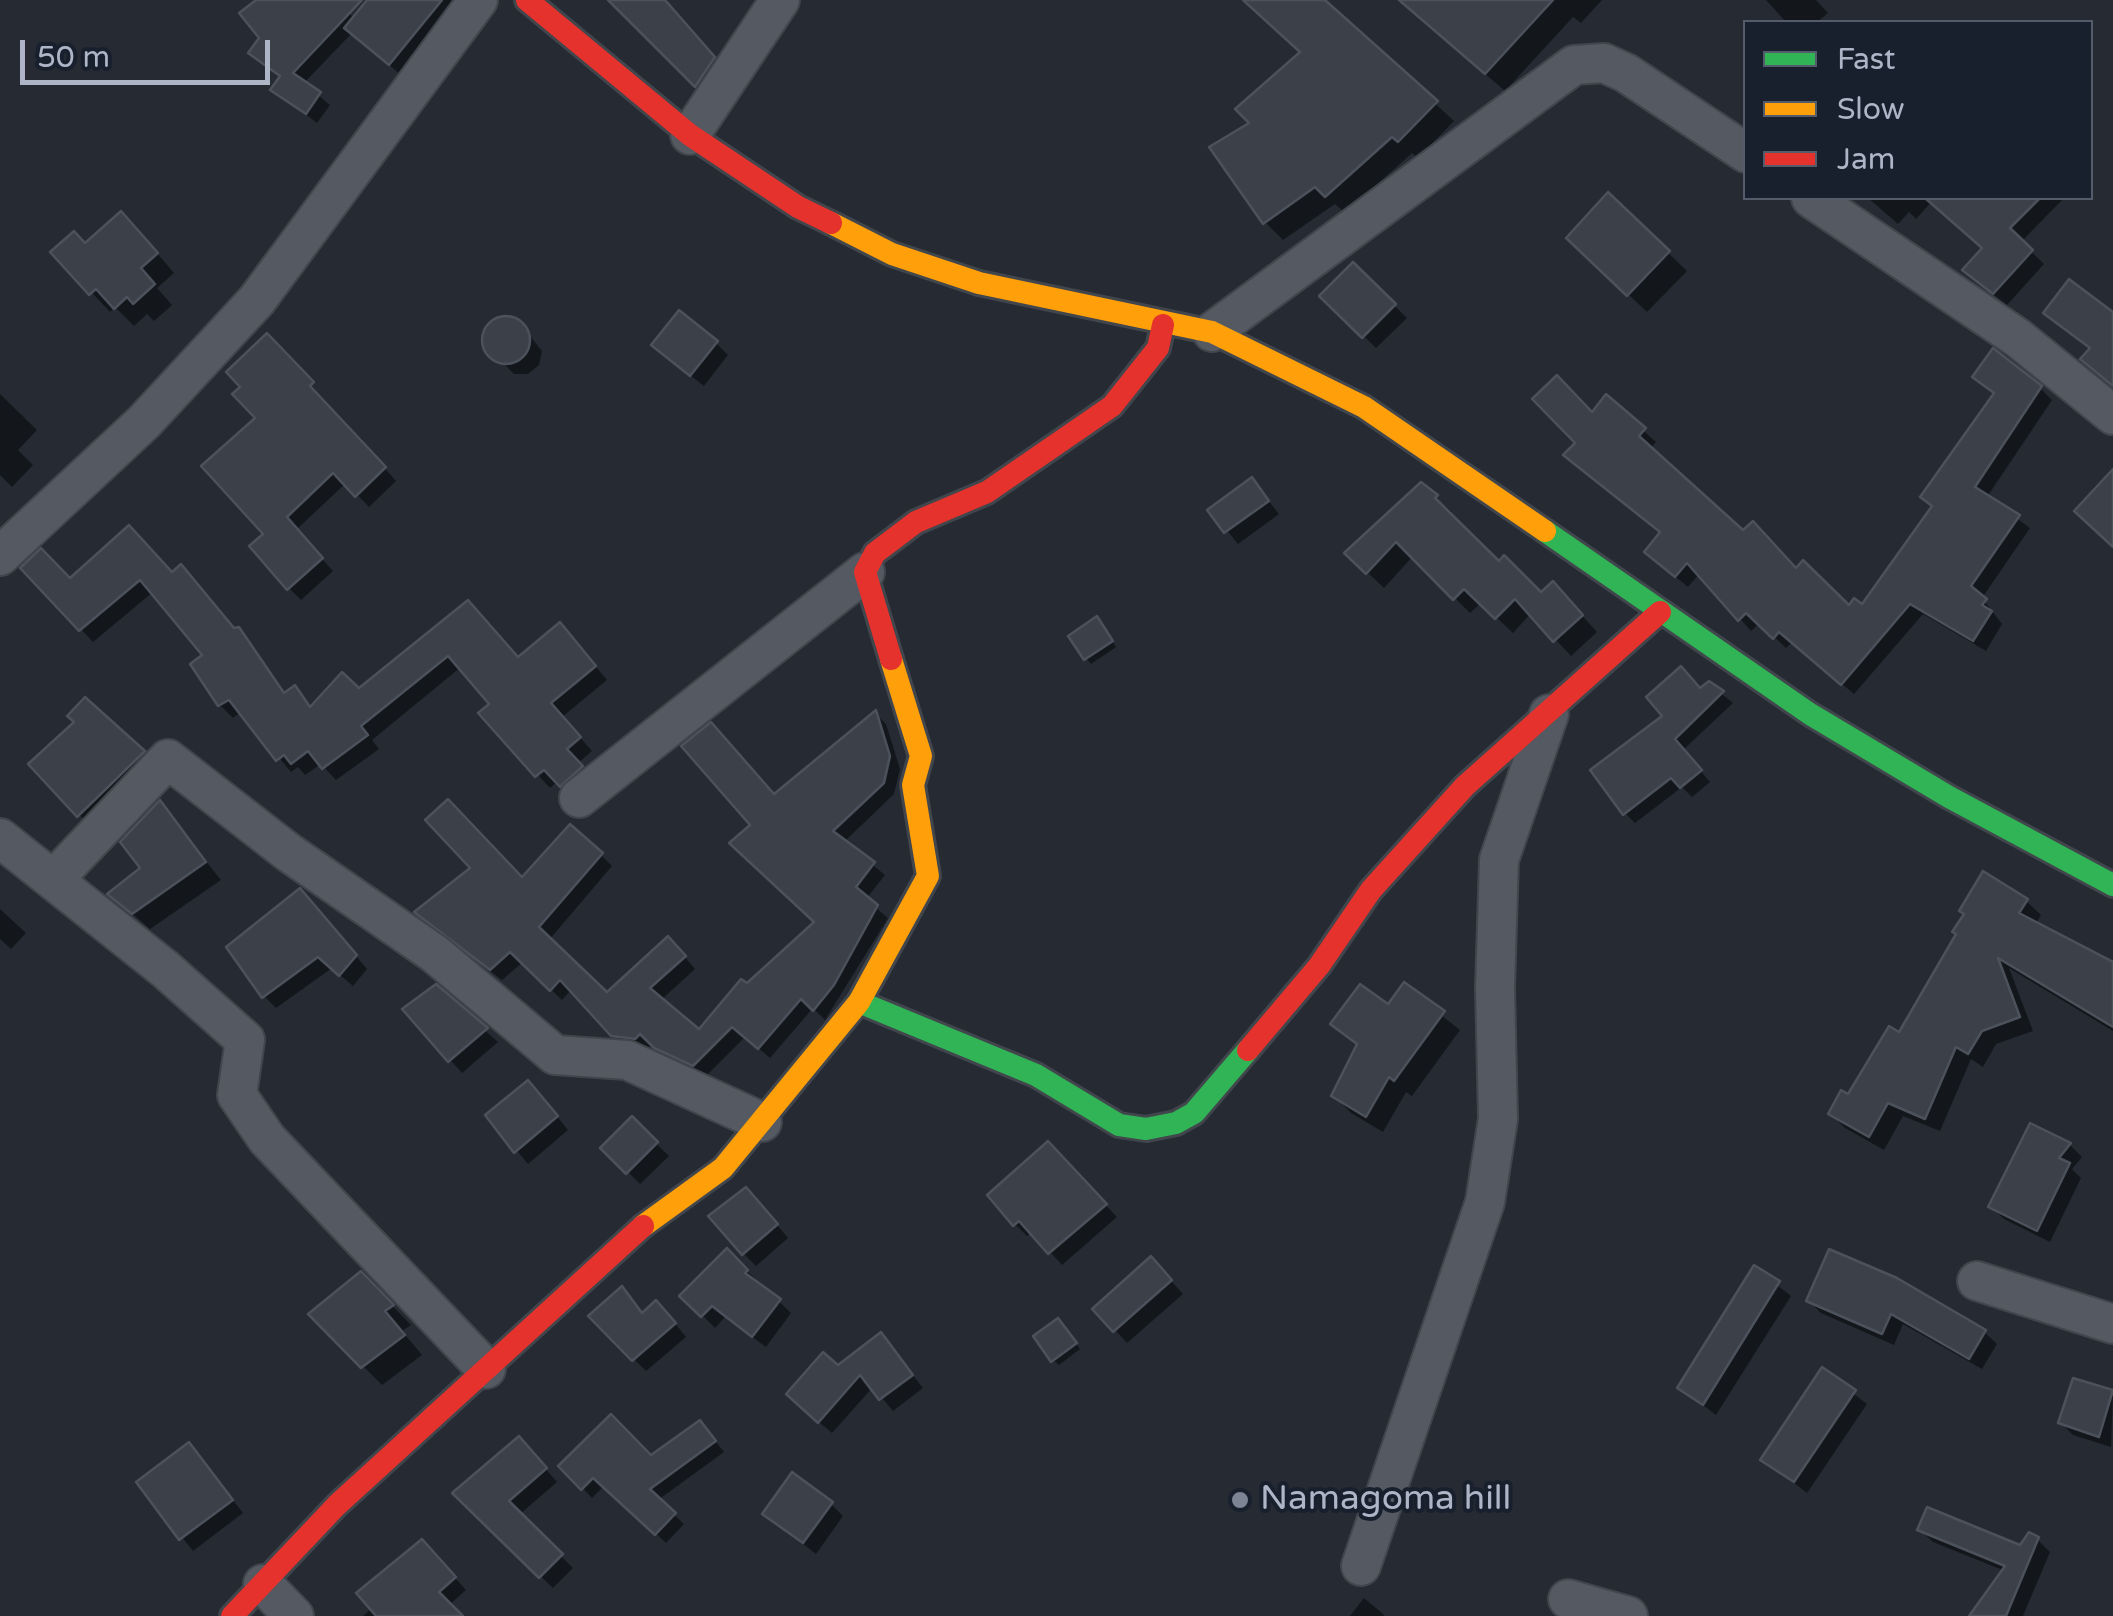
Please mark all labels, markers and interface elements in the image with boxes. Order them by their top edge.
scale bar [25,20,275,82]
legend [1743,20,2093,200]
text: 50 m [37,39,110,76]
text: Fast [1837,41,1896,78]
text: Slow [1837,91,1905,128]
text: Jam [1837,141,1895,178]
place label: Namagoma hill [1260,1479,1511,1521]
marker: Namagoma hill [1229,1489,1251,1511]

